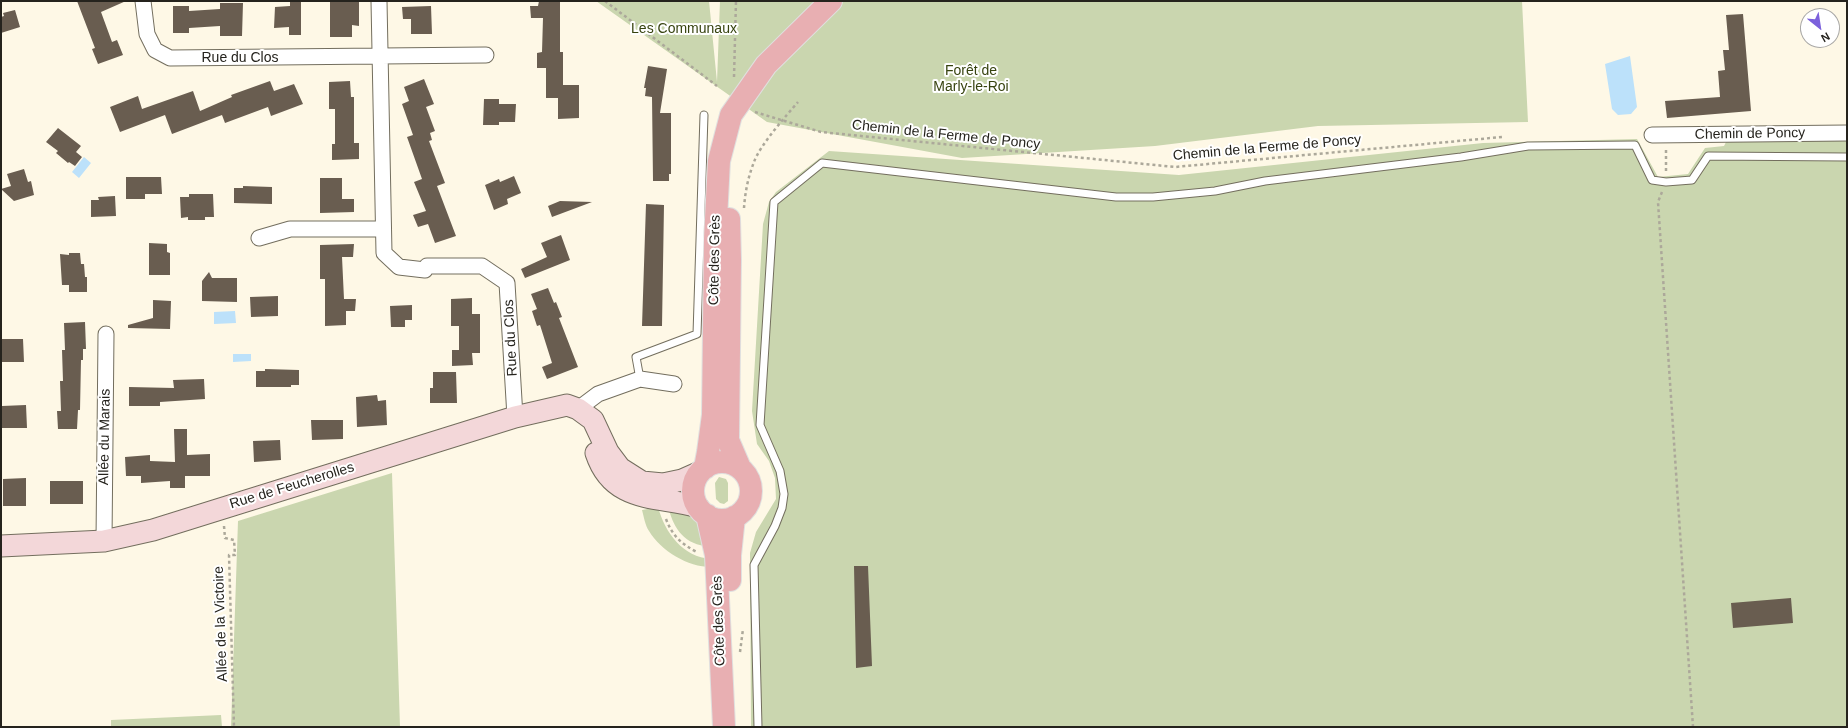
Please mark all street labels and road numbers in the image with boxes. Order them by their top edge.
street label: Rue du Clos [201,50,279,66]
street label: Chemin de la Ferme de Poncy [851,117,1041,153]
street label: Chemin de Poncy [1695,125,1805,143]
street label: Chemin de la Ferme de Poncy [1172,131,1362,165]
street label: Côte des Grès [706,215,724,305]
street label: Rue du Clos [501,299,521,377]
street label: Allée du Marais [96,389,114,485]
street label: Rue de Feucherolles [228,459,356,513]
street label: Allée de la Victoire [211,566,231,682]
street label: Côte des Grès [709,576,729,666]

